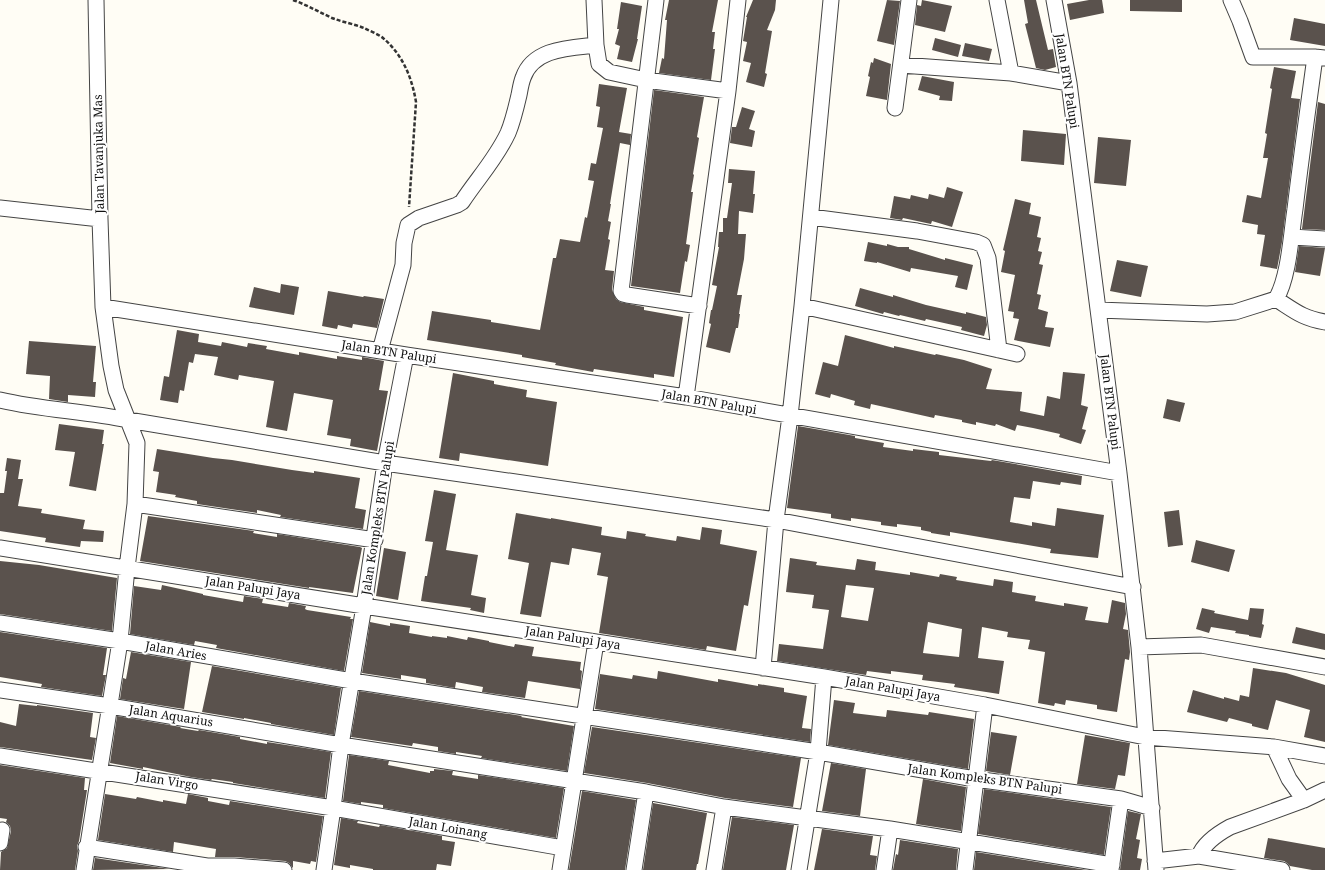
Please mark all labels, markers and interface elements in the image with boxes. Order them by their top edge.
street label: Jalan BTN Palupi [1051,31,1083,130]
street label: Jalan Tavanjuka Mas [89,94,108,215]
street label: Jalan BTN Palupi [339,335,438,367]
street label: Jalan BTN Palupi [1096,352,1125,451]
street label: Jalan BTN Palupi [659,385,758,418]
street label: Jalan Kompleks BTN Palupi [357,440,398,597]
street label: Jalan Palupi Jaya [203,571,302,603]
street label: Jalan Palupi Jaya [523,621,622,653]
street label: Jalan Aries [143,637,208,664]
street label: Jalan Palupi Jaya [843,672,942,705]
street label: Jalan Aquarius [127,700,214,731]
street label: Jalan Kompleks BTN Palupi [906,759,1063,798]
street label: Jalan Virgo [133,767,200,794]
street label: Jalan Loinang [407,812,489,843]

